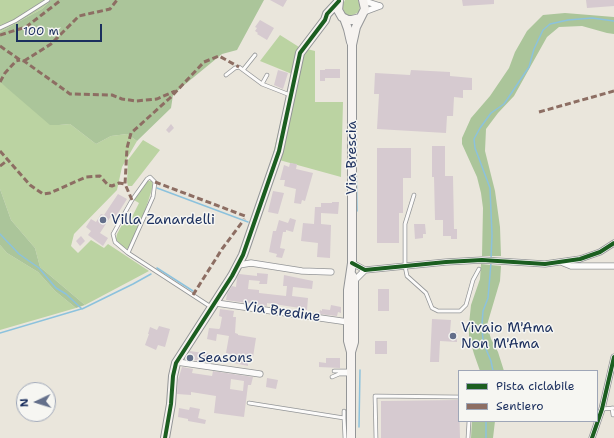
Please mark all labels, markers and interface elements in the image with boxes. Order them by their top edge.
scale bar [18,16,104,42]
text: 100 m [23,23,59,39]
street label: Via Brescia [344,121,360,195]
place label: Villa Zanardelli [111,212,215,228]
marker: Villa Zanardelli [98,215,108,225]
street label: Via Bredine [242,298,322,326]
place label: Vivaio M'Ama Non M'Ama [461,320,553,352]
marker: Vivaio M'Ama Non M'Ama [448,331,458,341]
place label: Seasons [198,350,253,366]
marker: Seasons [185,353,195,363]
legend [458,370,598,422]
text: Pista ciclabile [496,378,575,394]
north arrow [16,382,56,422]
text: N [17,398,32,408]
text: Sentiero [496,398,543,414]

